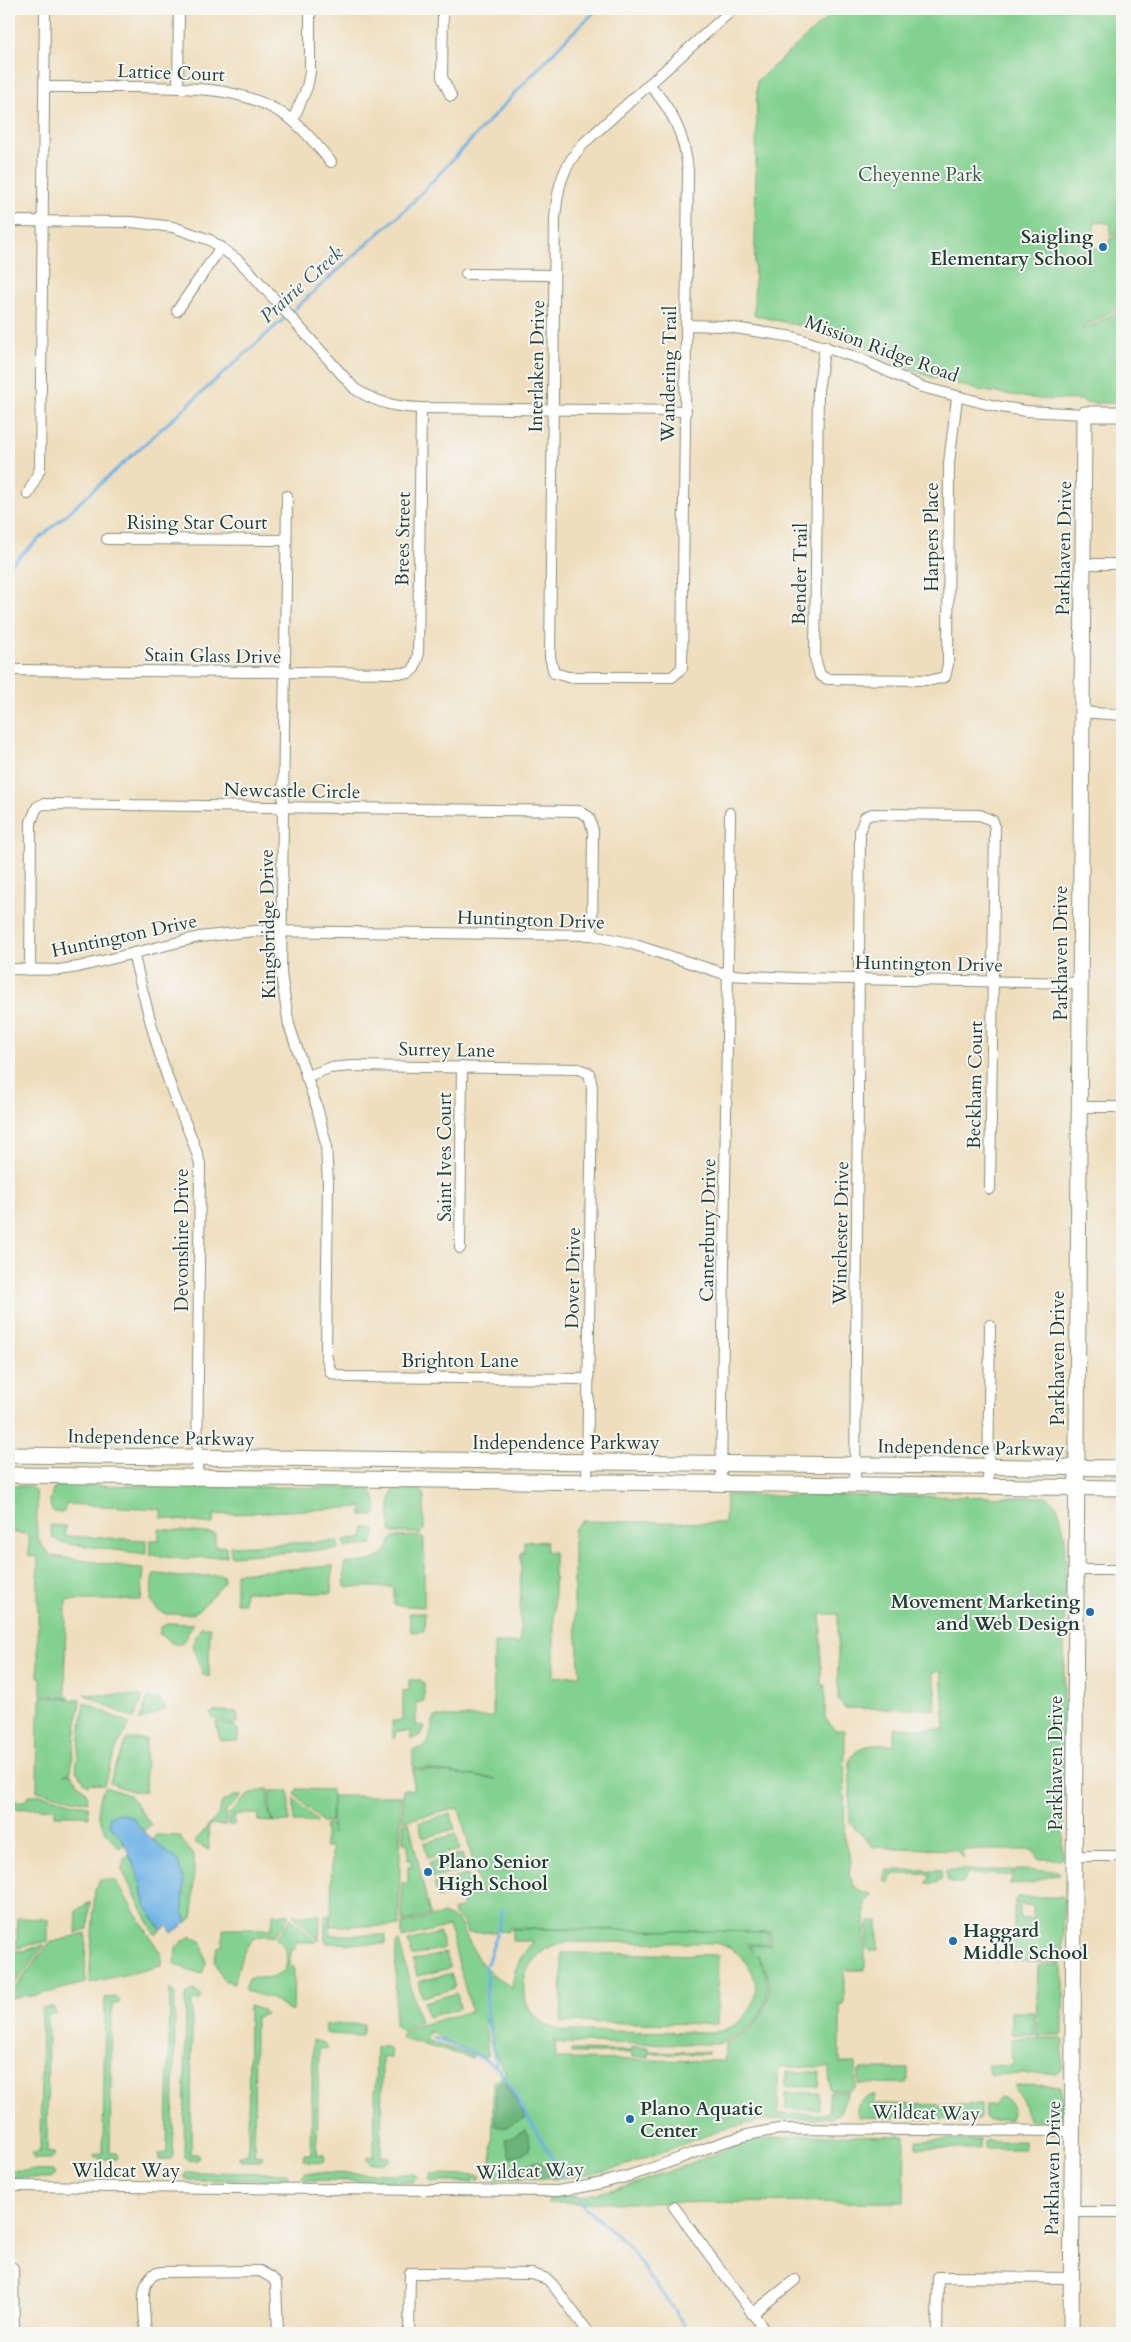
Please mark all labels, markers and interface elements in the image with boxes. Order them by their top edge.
street label: Lattice Court [117,58,225,88]
park label: Cheyenne Park [858,162,983,188]
place label: Saigling Elementary School [930,224,1094,272]
water label: Prairie Creek [254,240,349,329]
marker: Saigling Elementary School [1097,241,1109,253]
street label: Interlaken Drive [523,300,551,433]
street label: Wandering Trail [655,305,683,444]
street label: Mission Ridge Road [801,309,962,389]
street label: Parkhaven Drive [1050,480,1078,616]
street label: Harpers Place [919,482,945,592]
street label: Brees Street [389,492,417,586]
street label: Rising Star Court [127,510,267,536]
street label: Bender Trail [786,522,814,625]
street label: Stain Glass Drive [144,642,282,670]
street label: Newcastle Circle [223,777,361,805]
street label: Kingsbridge Drive [254,849,282,999]
street label: Parkhaven Drive [1048,885,1074,1021]
street label: Huntington Drive [457,904,605,936]
street label: Huntington Drive [49,908,199,964]
street label: Huntington Drive [855,950,1003,978]
street label: Beckham Court [961,1021,989,1149]
street label: Surrey Lane [398,1036,496,1064]
street label: Saint Ives Court [432,1092,458,1222]
street label: Canterbury Drive [694,1158,722,1302]
street label: Winchester Drive [827,1161,855,1306]
street label: Devonshire Drive [169,1168,195,1312]
street label: Dover Drive [559,1227,587,1329]
street label: Parkhaven Drive [1045,1290,1071,1426]
street label: Brighton Lane [401,1348,519,1374]
street label: Independence Parkway [67,1423,255,1453]
street label: Independence Parkway [472,1430,660,1456]
street label: Independence Parkway [877,1433,1065,1463]
place label: Movement Marketing and Web Design [891,1589,1081,1637]
marker: Movement Marketing and Web Design [1084,1606,1096,1618]
street label: Parkhaven Drive [1043,1695,1069,1831]
place label: Plano Senior High School [438,1849,549,1897]
marker: Plano Senior High School [422,1866,434,1878]
place label: Haggard Middle School [963,1918,1088,1966]
marker: Haggard Middle School [947,1935,959,1947]
place label: Plano Aquatic Center [640,2096,763,2144]
street label: Wildcat Way [871,2099,980,2127]
street label: Parkhaven Drive [1039,2100,1067,2236]
marker: Plano Aquatic Center [624,2113,636,2125]
street label: Wildcat Way [474,2156,585,2186]
street label: Wildcat Way [71,2158,180,2184]

